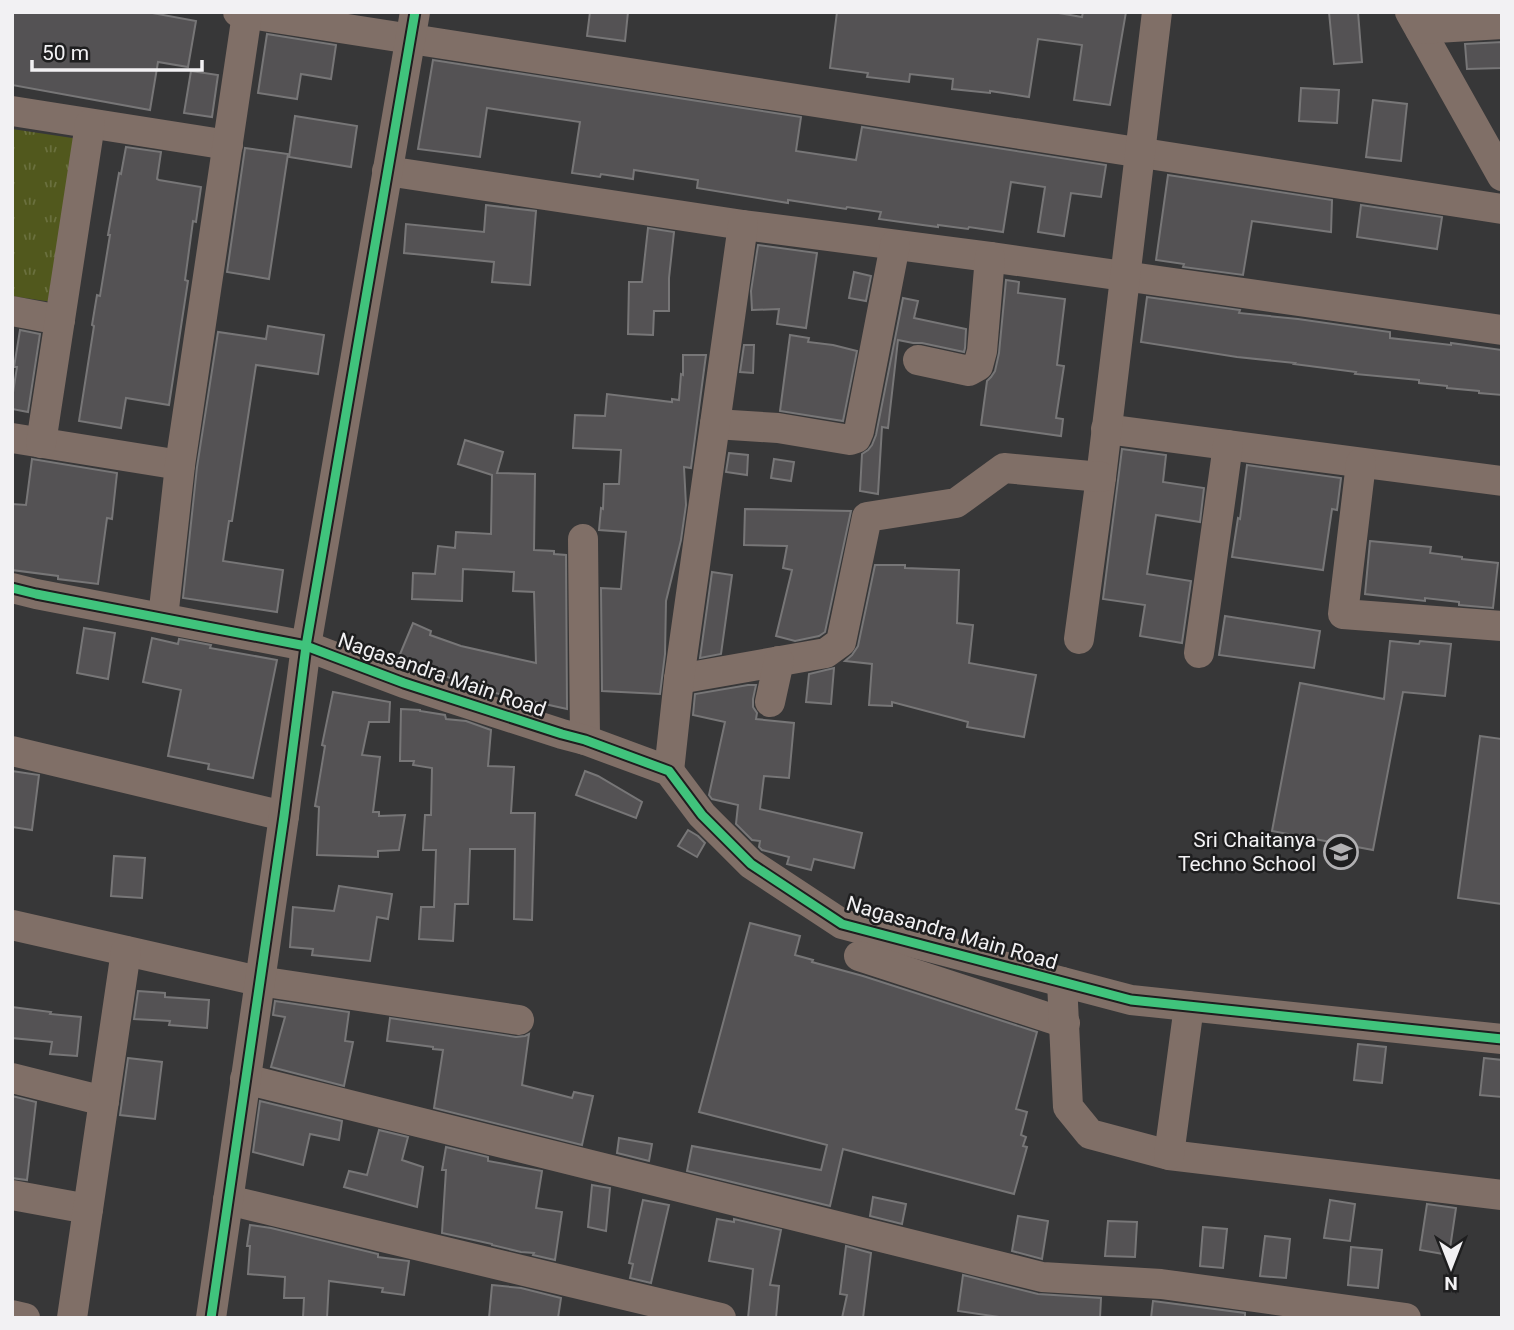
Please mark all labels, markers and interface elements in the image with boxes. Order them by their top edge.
scale bar [32,28,201,72]
text: 50 m [42,41,89,65]
street label: Nagasandra Main Road [335,628,549,722]
place label: Sri Chaitanya Techno School [1178,828,1316,876]
school or university icon: Sri Chaitanya Techno School [1322,833,1360,871]
street label: Nagasandra Main Road [844,891,1060,975]
north arrow [1416,1232,1486,1302]
text: N [1444,1272,1458,1295]

